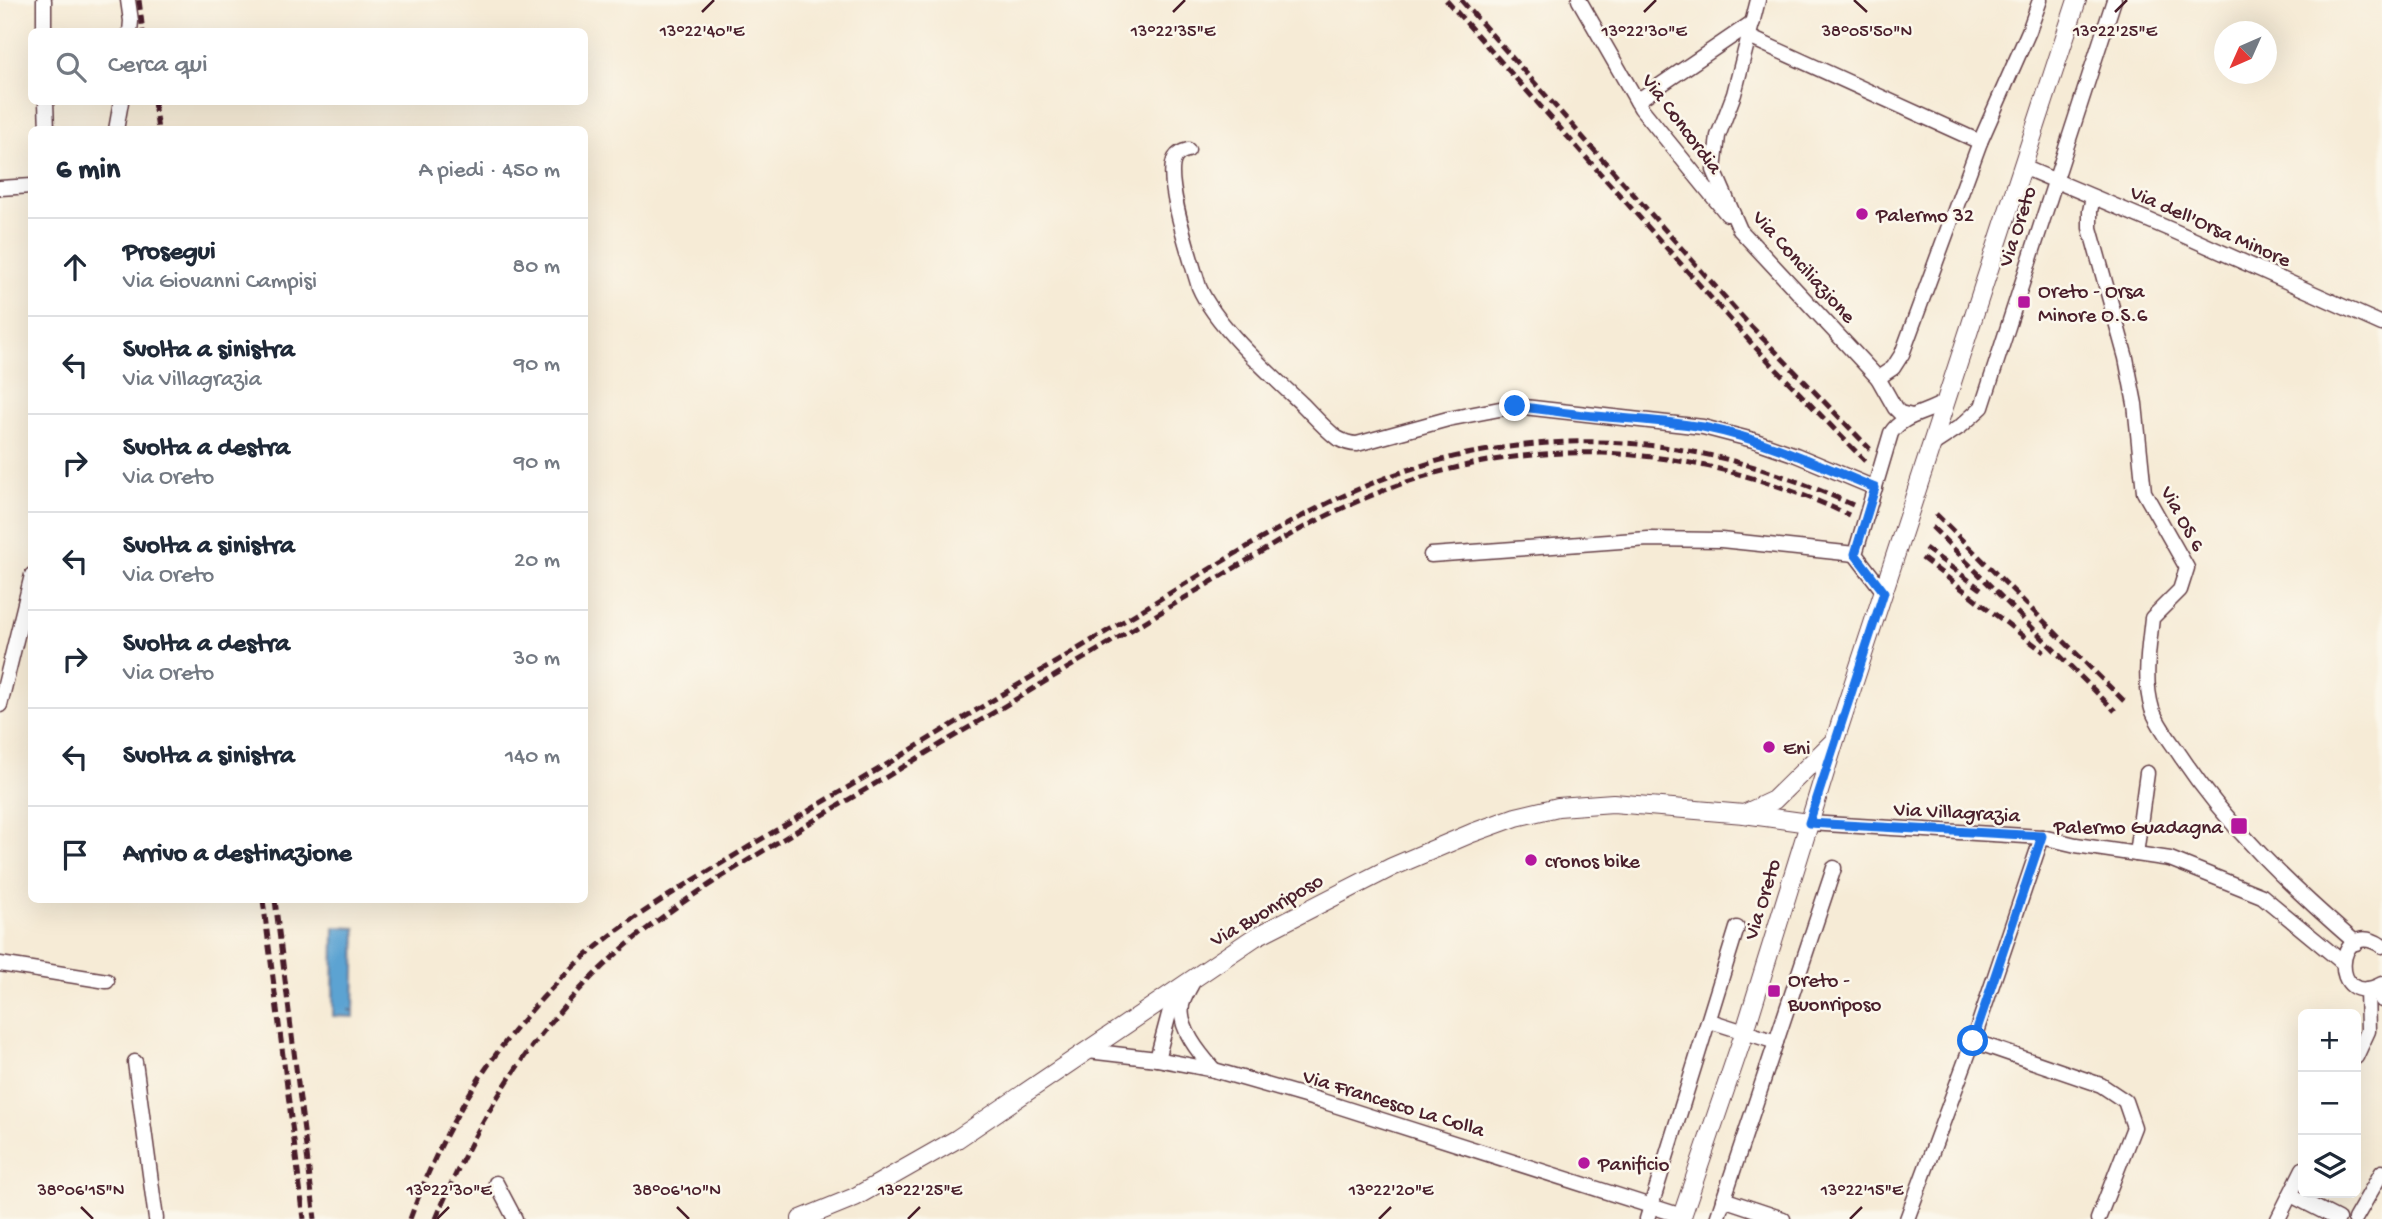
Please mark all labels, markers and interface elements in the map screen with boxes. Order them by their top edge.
north arrow [2214,21,2277,84]
text: 13°22'40"E [659,22,745,43]
text: 13°22'35"E [1130,22,1216,43]
text: 13°22'30"E [1600,22,1687,43]
text: 38°05'50"N [1821,22,1912,43]
text: 13°22'25"E [2072,22,2158,43]
search box [28,28,588,105]
icon: search [52,48,90,86]
text: Cerca qui [108,51,208,82]
street label: Via Concordia [1634,69,1727,181]
text: 6 min [56,154,120,189]
text: A piedi · 450 m [418,158,560,185]
street label: Via dell'Orsa Minore [2124,181,2295,275]
street label: Via Oreto [1994,184,2044,271]
place label: Palermo 32 [1875,205,1974,230]
street label: Via Conciliazione [1745,206,1860,331]
marker: Palermo 32 [1854,206,1870,222]
text: Prosegui [123,238,216,269]
icon: ahead [56,248,94,286]
text: 80 m [513,254,560,281]
text: Via Giovanni Campisi [123,269,317,296]
place label: Oreto - Orsa Minore O.S.6 [2038,281,2148,330]
marker: Oreto - Orsa Minore O.S.6 [2016,294,2032,310]
text: Svolta a sinistra [123,336,295,367]
icon: left [56,346,94,384]
text: 90 m [514,352,560,379]
text: Via Villagrazia [123,367,262,394]
route end [1499,390,1530,421]
text: Svolta a destra [123,434,290,465]
icon: right [56,444,94,482]
text: 90 m [514,450,560,477]
text: Via Oreto [123,465,214,492]
street label: Via OS 6 [2152,482,2209,557]
text: Svolta a sinistra [123,532,295,563]
icon: left [56,542,94,580]
text: 20 m [514,548,560,575]
text: Via Oreto [123,563,214,590]
text: Svolta a destra [123,630,290,661]
icon: right [56,640,94,678]
text: 30 m [513,646,560,673]
text: Via Oreto [123,661,214,688]
icon: left [56,738,94,776]
place label: Eni [1783,738,1811,763]
marker: Eni [1761,739,1777,755]
text: Svolta a sinistra [123,742,295,773]
text: 140 m [505,744,560,771]
street label: Via Villagrazia [1892,799,2022,830]
marker: Palermo Guadagna [2229,816,2249,836]
place label: Palermo Guadagna [2053,817,2224,842]
icon: arrive [56,836,94,874]
text: Arrivo a destinazione [123,840,352,871]
place label: cronos bike [1545,851,1641,876]
marker: cronos bike [1523,852,1539,868]
street label: Via Oreto [1740,856,1788,944]
street label: Via Buonriposo [1206,870,1329,955]
place label: Oreto - Buonriposo [1787,970,1881,1019]
marker: Oreto - Buonriposo [1766,983,1782,999]
map controls [2298,1009,2361,1198]
button: + [2298,1009,2361,1072]
route start [1957,1025,1988,1056]
street label: Via Francesco La Colla [1298,1065,1488,1145]
button: − [2298,1072,2361,1135]
button: layers [2298,1135,2361,1198]
place label: Panificio [1597,1154,1669,1179]
marker: Panificio [1576,1155,1592,1171]
text: 38°06'15"N [36,1181,125,1202]
text: 13°22'30"E [405,1181,492,1202]
text: 38°06'10"N [632,1181,721,1202]
text: 13°22'25"E [877,1181,963,1202]
text: 13°22'20"E [1348,1181,1434,1202]
text: 13°22'15"E [1820,1181,1904,1202]

